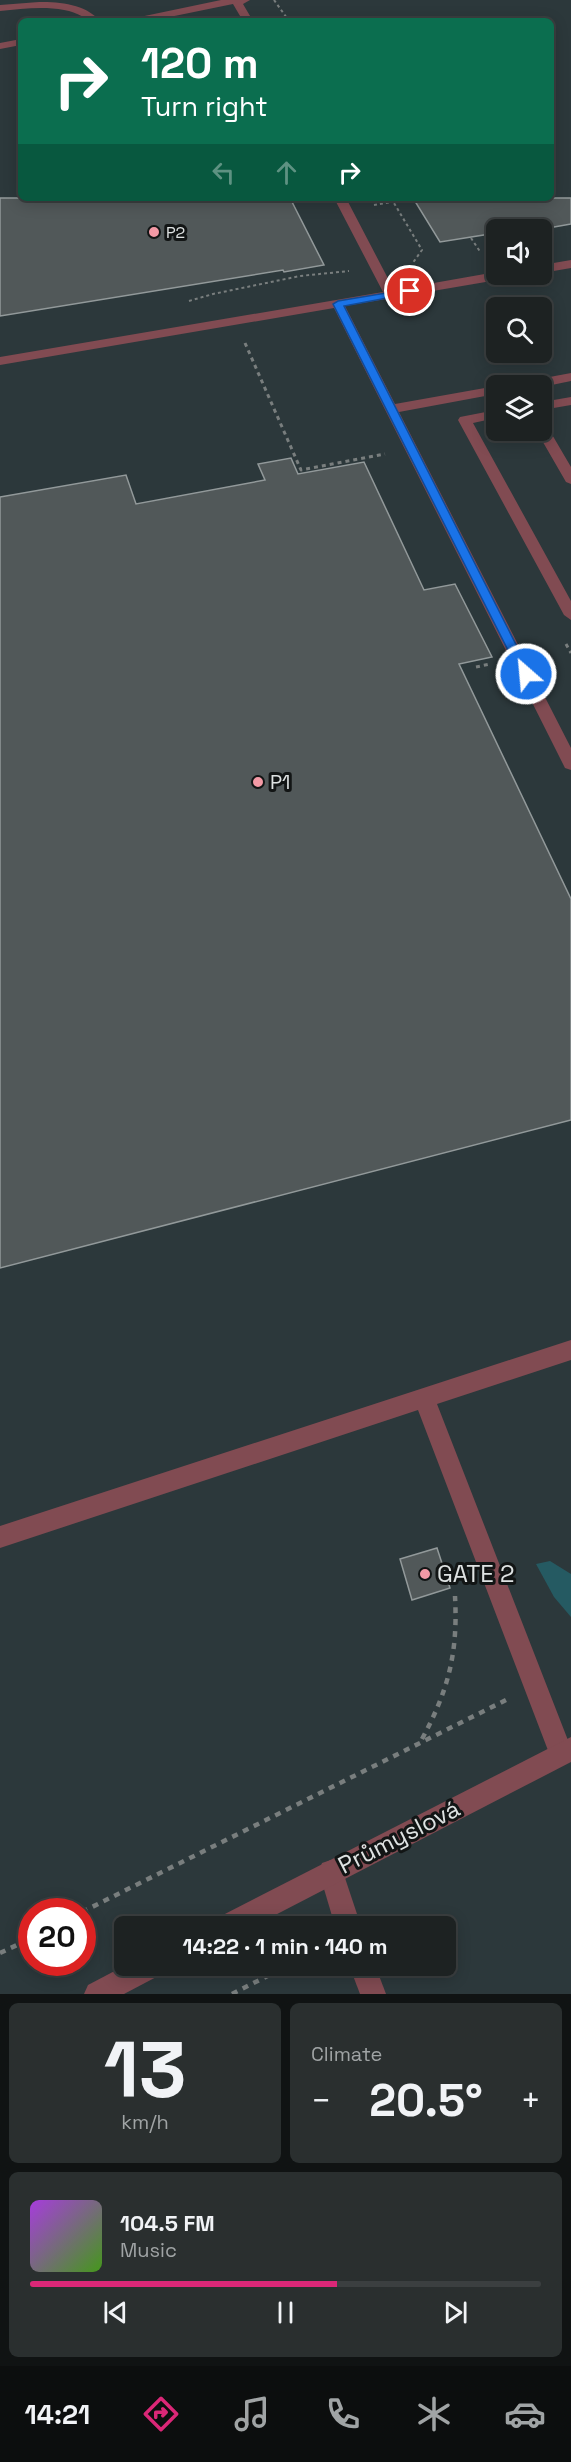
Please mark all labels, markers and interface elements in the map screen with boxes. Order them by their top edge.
text: 120 m [141,37,259,90]
icon: right [42,42,120,120]
text: Turn right [141,89,268,124]
icon: left [207,156,240,189]
icon: ahead [270,156,303,189]
icon: right [333,156,366,189]
map controls [486,219,552,441]
button: sound [486,219,552,285]
place label: P2 [166,222,185,243]
marker: P2 [147,225,161,239]
pin [384,265,435,316]
icon: arrive [393,274,426,307]
button: search [486,297,552,363]
button: layers [486,375,552,441]
position arrow [494,642,558,706]
place label: P1 [270,769,290,795]
marker: P1 [251,775,265,789]
place label: GATE 2 [437,1558,514,1589]
marker: GATE 2 [418,1567,432,1581]
street label: Průmyslová [333,1793,465,1880]
speed limit sign: 20 [18,1898,96,1976]
text: 14:22 · 1 min · 140 m [183,1932,387,1960]
text: 13 [104,2020,186,2120]
text: Climate [311,2041,382,2067]
text: 20.5° [369,2072,483,2129]
text: − [311,2080,331,2122]
text: + [521,2080,541,2122]
text: km/h [121,2109,169,2135]
text: 104.5 FM [120,2209,215,2237]
text: Music [120,2237,177,2263]
icon: previous [99,2296,132,2329]
icon: pause [269,2296,302,2329]
icon: next [439,2296,472,2329]
icon: directions [140,2393,182,2435]
icon: music [231,2393,273,2435]
icon: phone [322,2393,364,2435]
icon: climate [413,2393,455,2435]
icon: car [504,2393,546,2435]
text: 14:21 [25,2397,90,2432]

